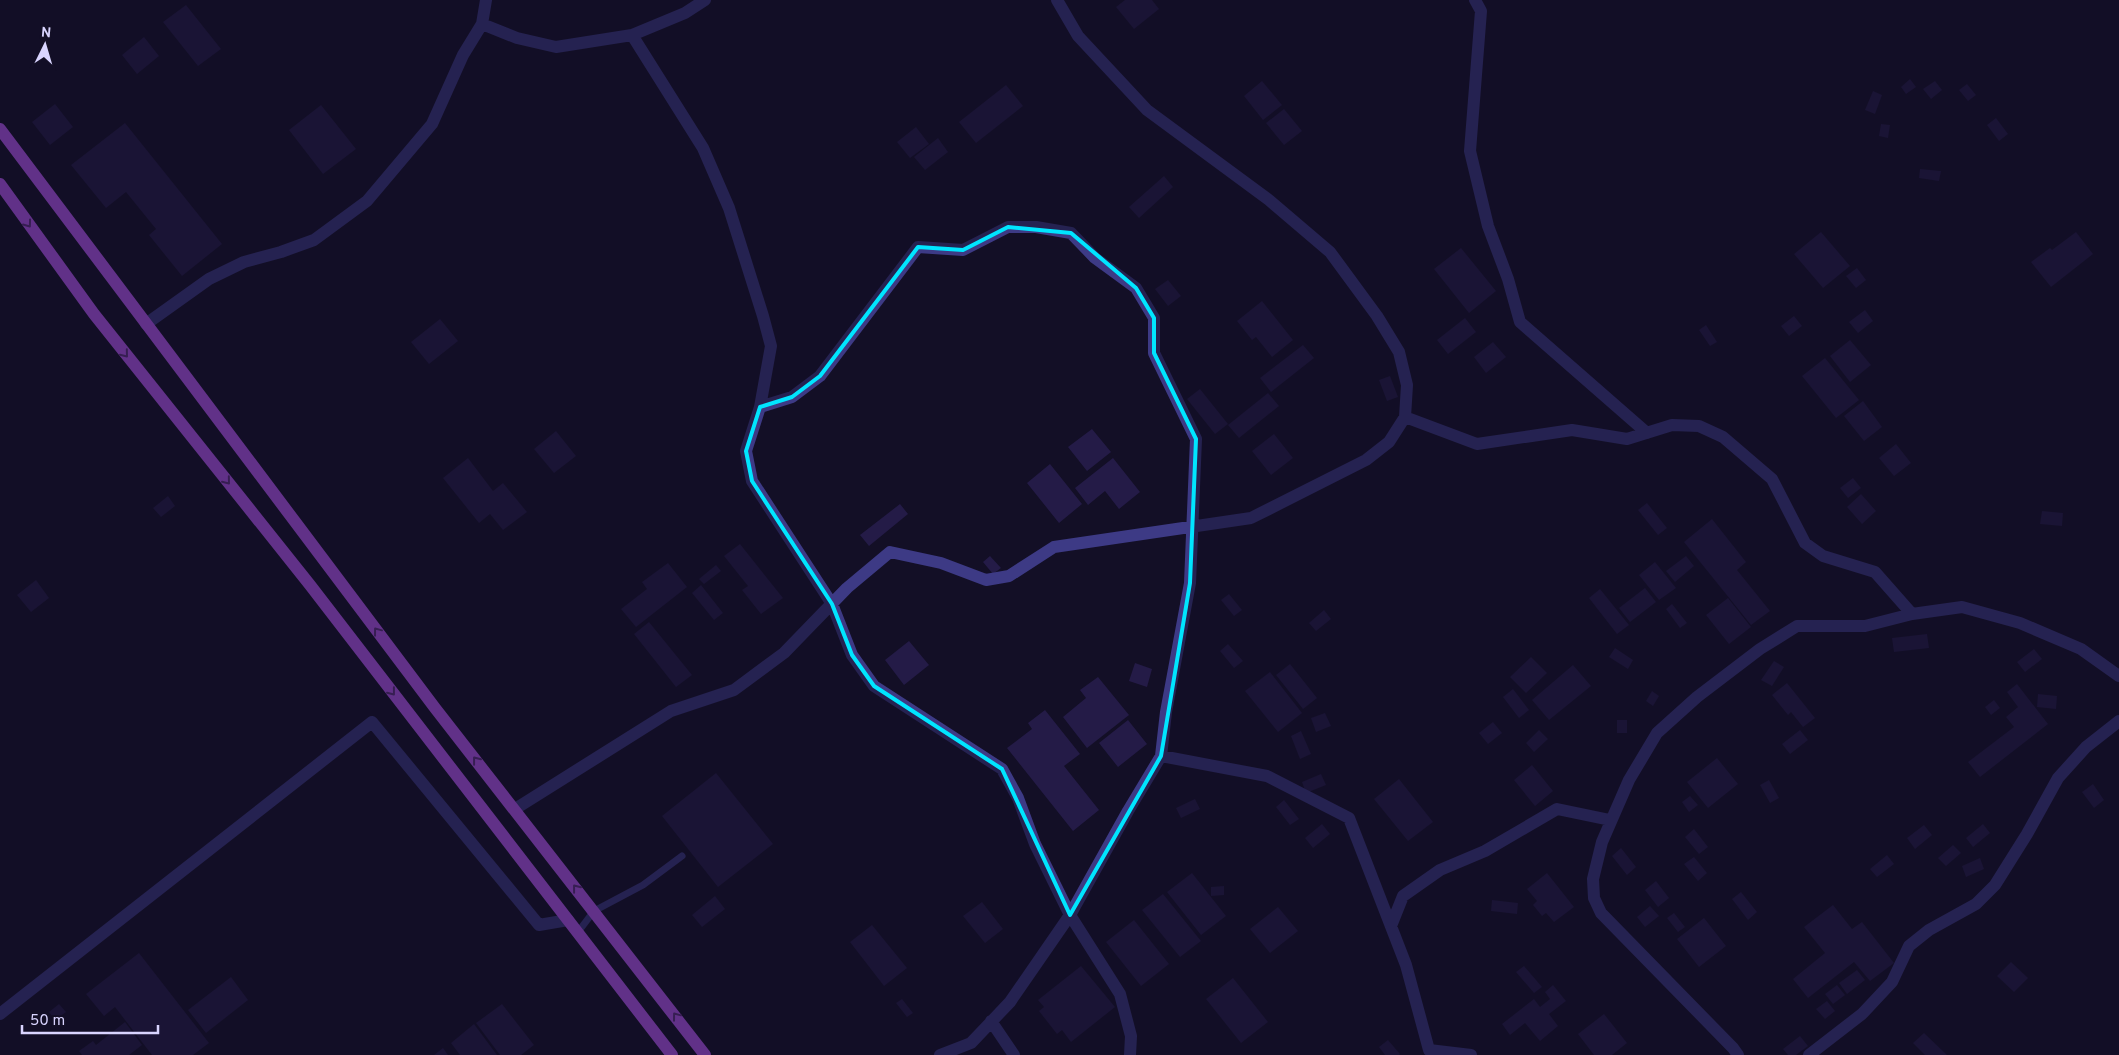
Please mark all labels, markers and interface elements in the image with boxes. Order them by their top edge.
north arrow [20,20,70,70]
text: N [40,25,52,42]
one-way arrow [23,218,31,227]
one-way arrow [120,348,128,357]
one-way arrow [222,475,230,484]
one-way arrow [374,627,383,637]
one-way arrow [386,686,394,695]
one-way arrow [473,757,481,766]
one-way arrow [573,884,582,894]
scale bar [22,1002,159,1034]
text: 50 m [30,1012,65,1031]
one-way arrow [673,1012,682,1022]

